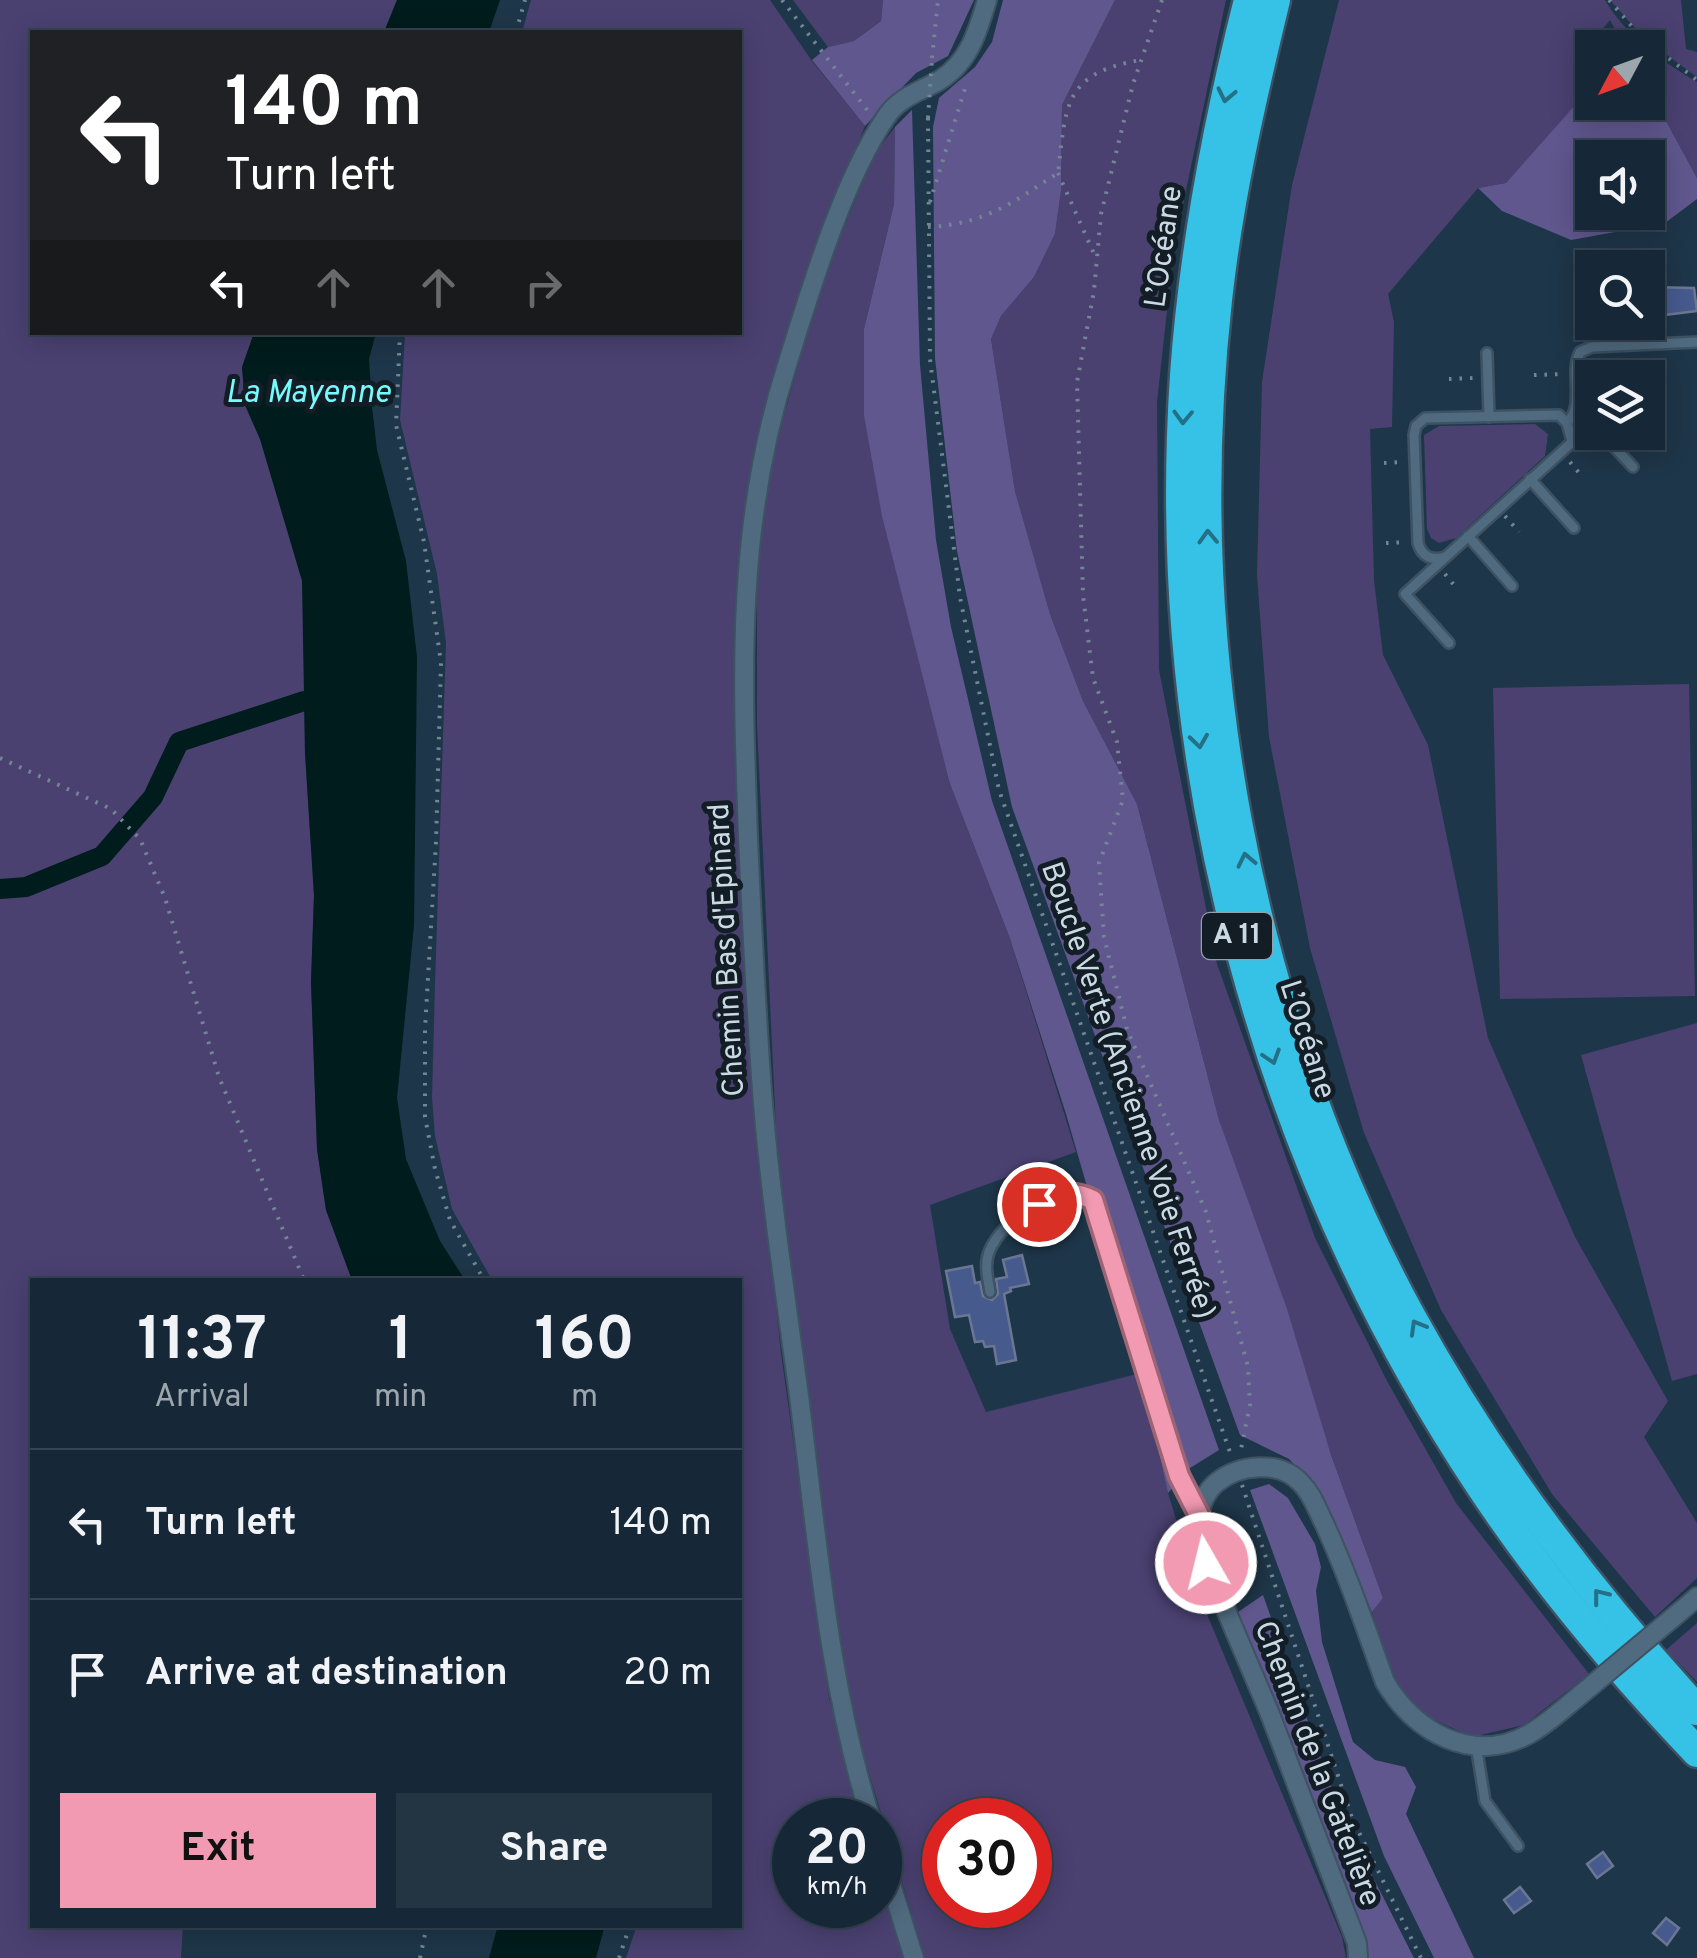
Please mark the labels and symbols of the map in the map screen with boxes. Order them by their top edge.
north arrow [1575,30,1665,120]
one-way arrow [1217,86,1238,103]
street label: L’Océane [1138,184,1192,310]
water label: La Mayenne [226,374,391,414]
one-way arrow [1173,409,1194,425]
one-way arrow [1198,529,1219,545]
one-way arrow [1187,732,1208,749]
street label: Chemin Bas d'Epinard [702,802,754,1098]
one-way arrow [1237,851,1258,868]
street label: Boucle Verte (Ancienne Voie Ferrée) [1031,858,1223,1324]
road number: A 11 [1202,913,1272,959]
street label: L’Océane [1269,976,1343,1104]
one-way arrow [1261,1047,1281,1064]
pin [997,1162,1082,1247]
one-way arrow [1410,1320,1429,1338]
position arrow [1154,1511,1258,1615]
one-way arrow [1594,1589,1611,1607]
street label: Chemin de la Gatelière [1244,1616,1388,1912]
speed limit sign: 30 [922,1798,1052,1928]

